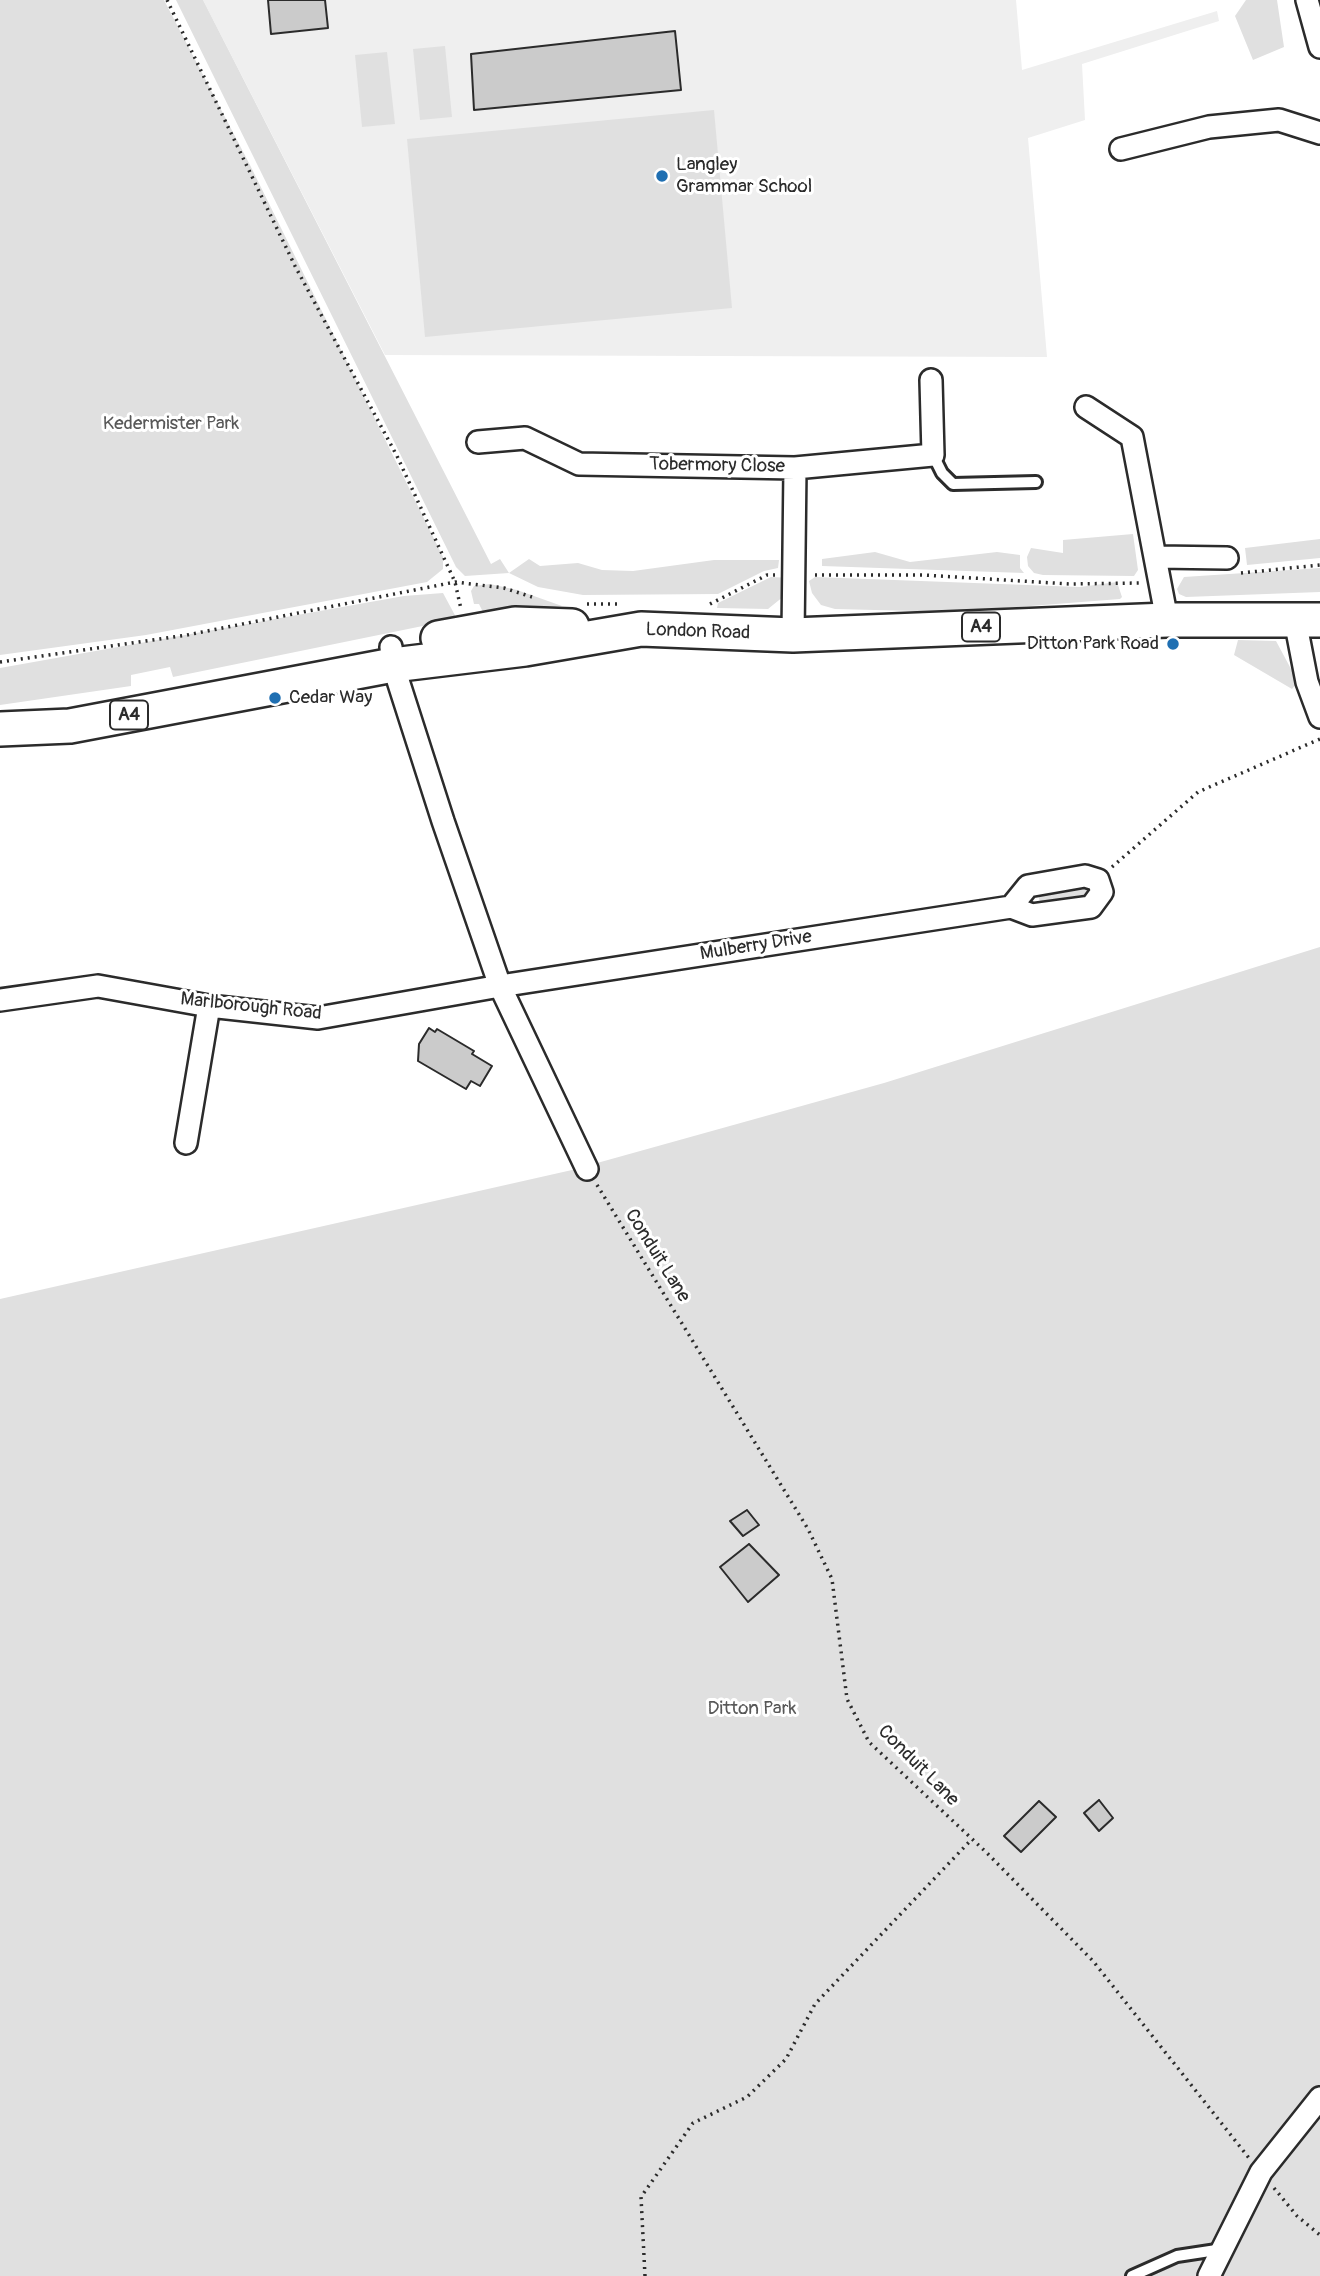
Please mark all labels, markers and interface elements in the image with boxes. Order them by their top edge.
place label: Langley Grammar School [676,154,812,198]
marker: Langley Grammar School [654,168,670,184]
park label: Kedermister Park [103,413,239,435]
street label: Tobermory Close [649,453,785,479]
road number: A4 [962,612,1000,642]
street label: London Road [645,619,751,645]
place label: Ditton Park Road [1027,633,1159,655]
marker: Ditton Park Road [1165,636,1181,652]
place label: Cedar Way [289,687,372,709]
marker: Cedar Way [267,690,283,706]
road number: A4 [110,700,148,730]
street label: Mulberry Drive [699,926,813,966]
street label: Marlborough Road [179,988,323,1026]
street label: Conduit Lane [619,1205,695,1307]
park label: Ditton Park [708,1698,796,1720]
street label: Conduit Lane [873,1721,963,1811]

